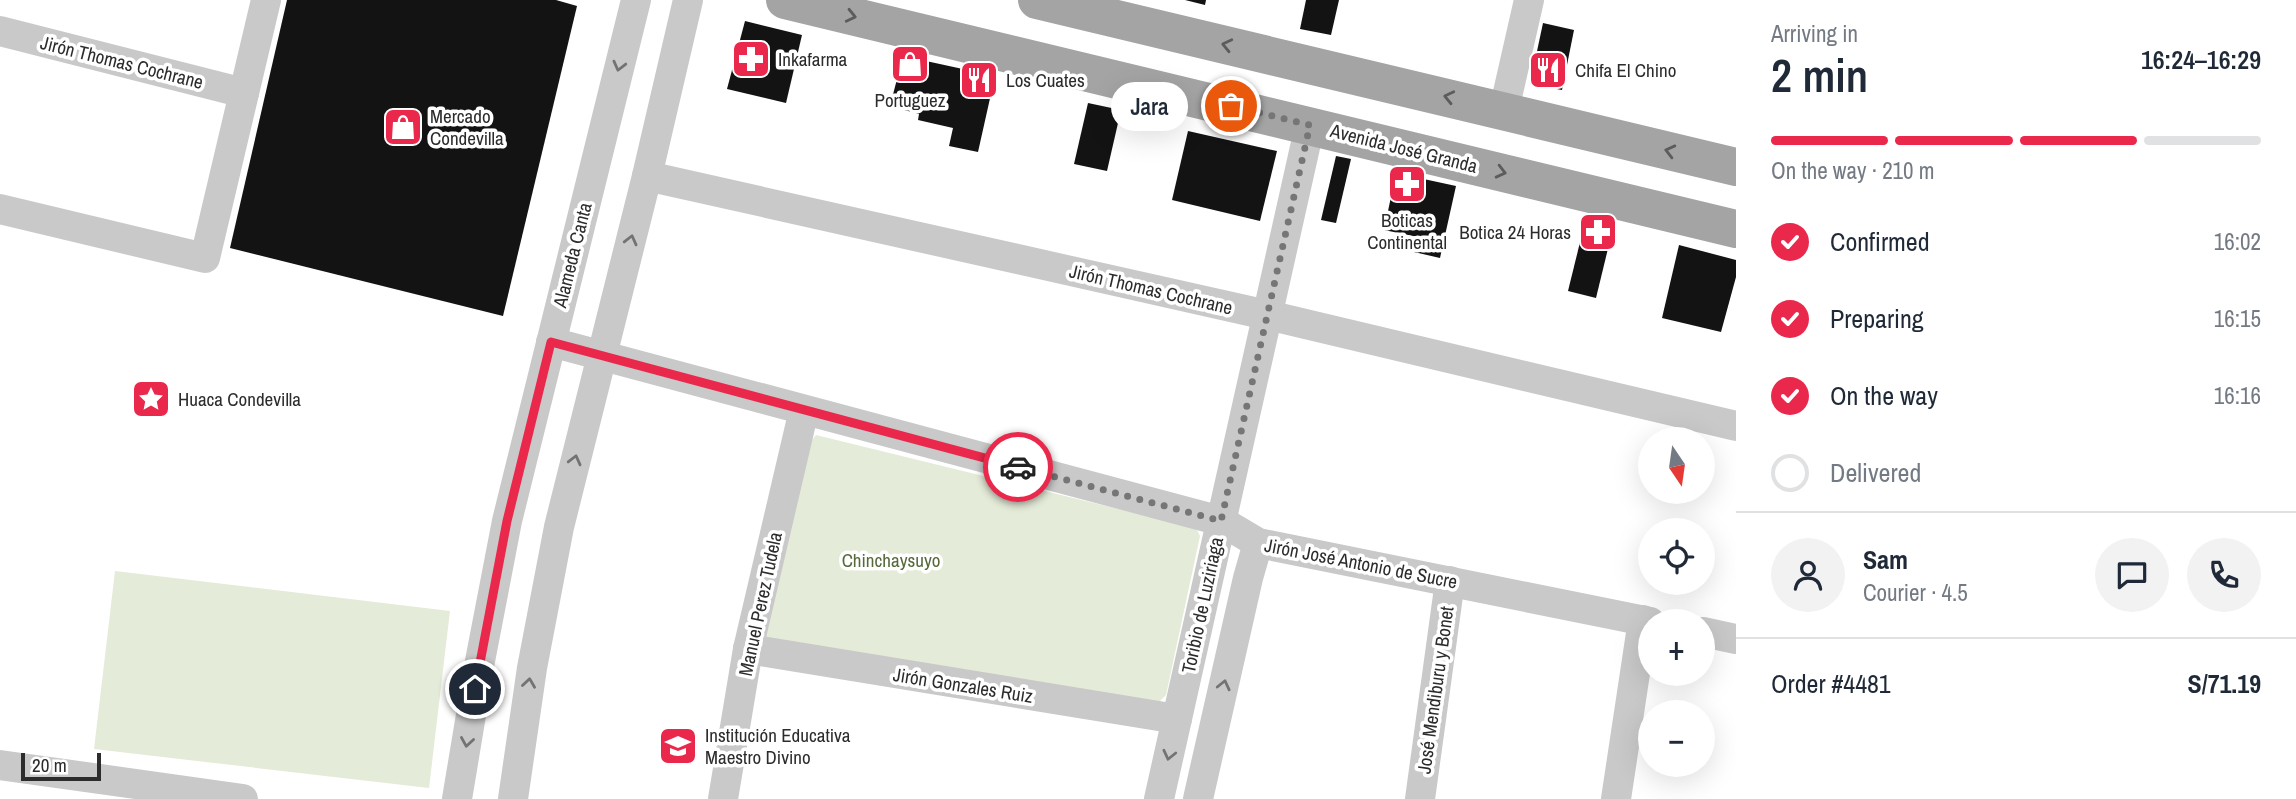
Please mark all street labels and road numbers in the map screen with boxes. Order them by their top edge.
street label: Jirón Thomas Cochrane [38,29,206,95]
street label: Avenida José Granda [1327,117,1480,179]
street label: Alameda Canta [546,199,598,311]
street label: Jirón Thomas Cochrane [1067,258,1235,320]
street label: Manuel Perez Tudela [732,529,788,678]
street label: Jirón José Antonio de Sucre [1262,532,1460,594]
street label: Toribio de Luziriaga [1175,534,1229,675]
street label: José Mendiburu y Bonet [1410,604,1460,775]
street label: Jirón Gonzales Ruiz [891,661,1035,709]

